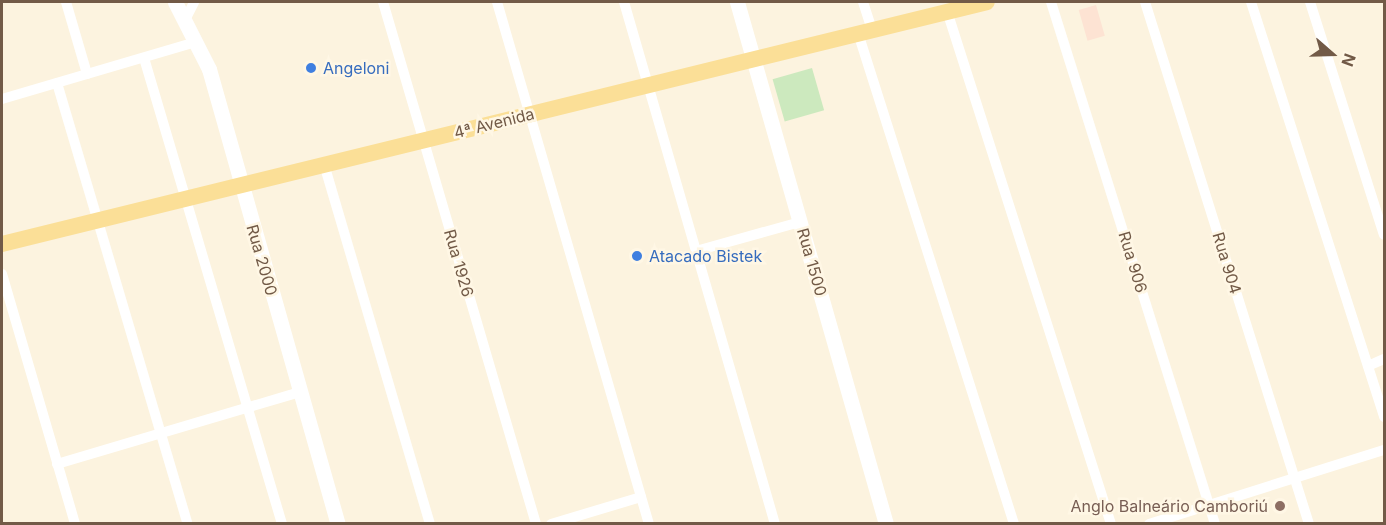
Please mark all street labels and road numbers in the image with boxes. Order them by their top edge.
street label: 4ª Avenida [452,104,536,142]
street label: Rua 2000 [243,222,281,298]
street label: Rua 1500 [793,226,831,298]
street label: Rua 1926 [440,227,478,299]
street label: Rua 906 [1115,229,1151,295]
street label: Rua 904 [1209,230,1245,296]

